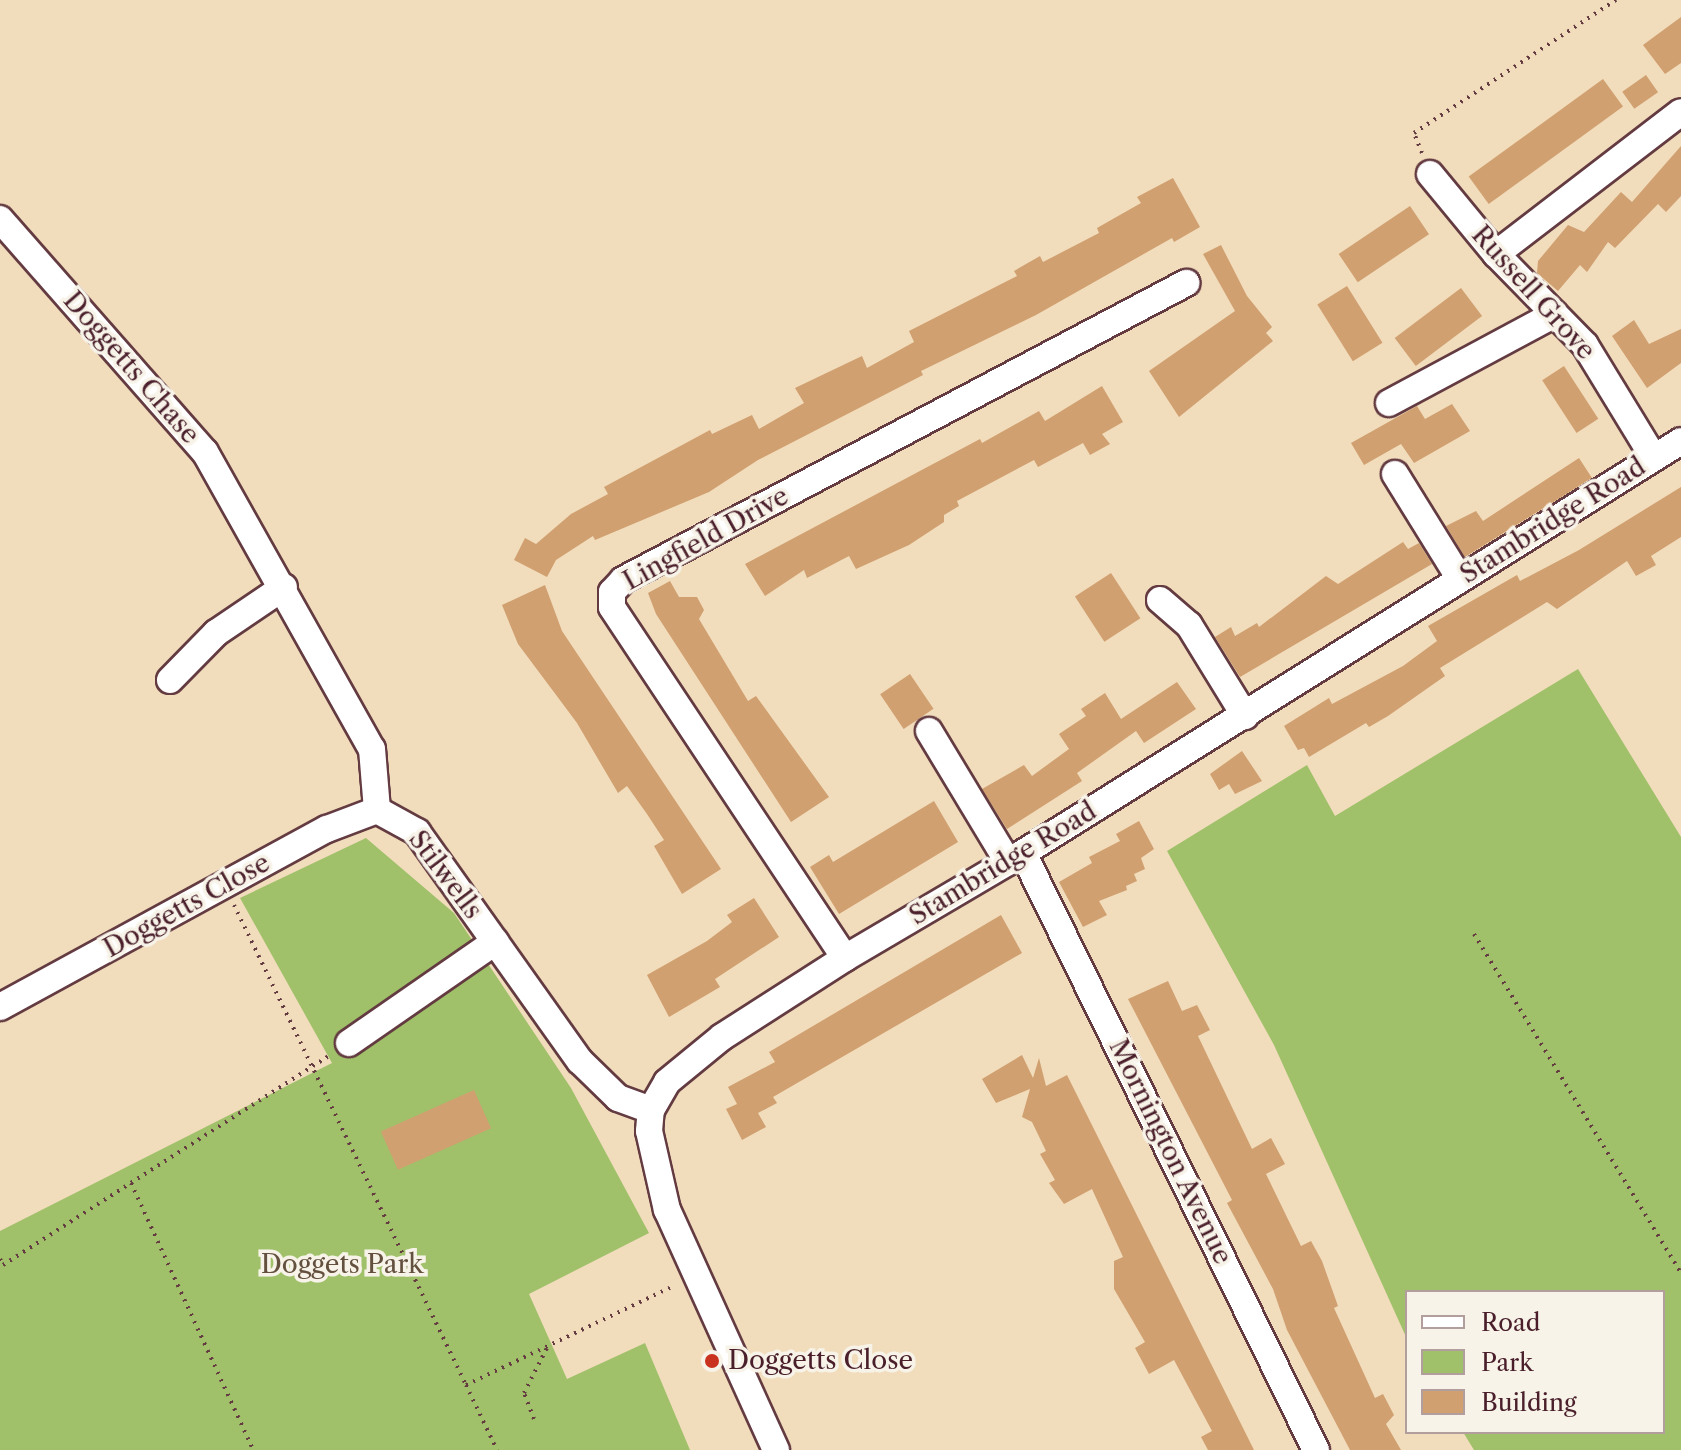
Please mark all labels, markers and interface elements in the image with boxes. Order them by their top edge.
street label: Russell Grove [1465,220,1601,366]
street label: Doggetts Chase [56,286,206,450]
street label: Stambridge Road [1455,451,1651,591]
street label: Lingfield Drive [618,481,794,597]
street label: Stambridge Road [904,796,1102,932]
street label: Stilwells [402,825,488,925]
street label: Doggetts Close [99,848,275,964]
street label: Mornington Avenue [1102,1034,1238,1270]
park label: Doggets Park [261,1249,423,1281]
legend [1405,1290,1665,1434]
text: Road [1481,1308,1540,1337]
place label: Doggetts Close [728,1345,913,1377]
text: Park [1481,1348,1533,1377]
marker: Doggetts Close [703,1352,721,1370]
text: Building [1481,1388,1577,1417]

